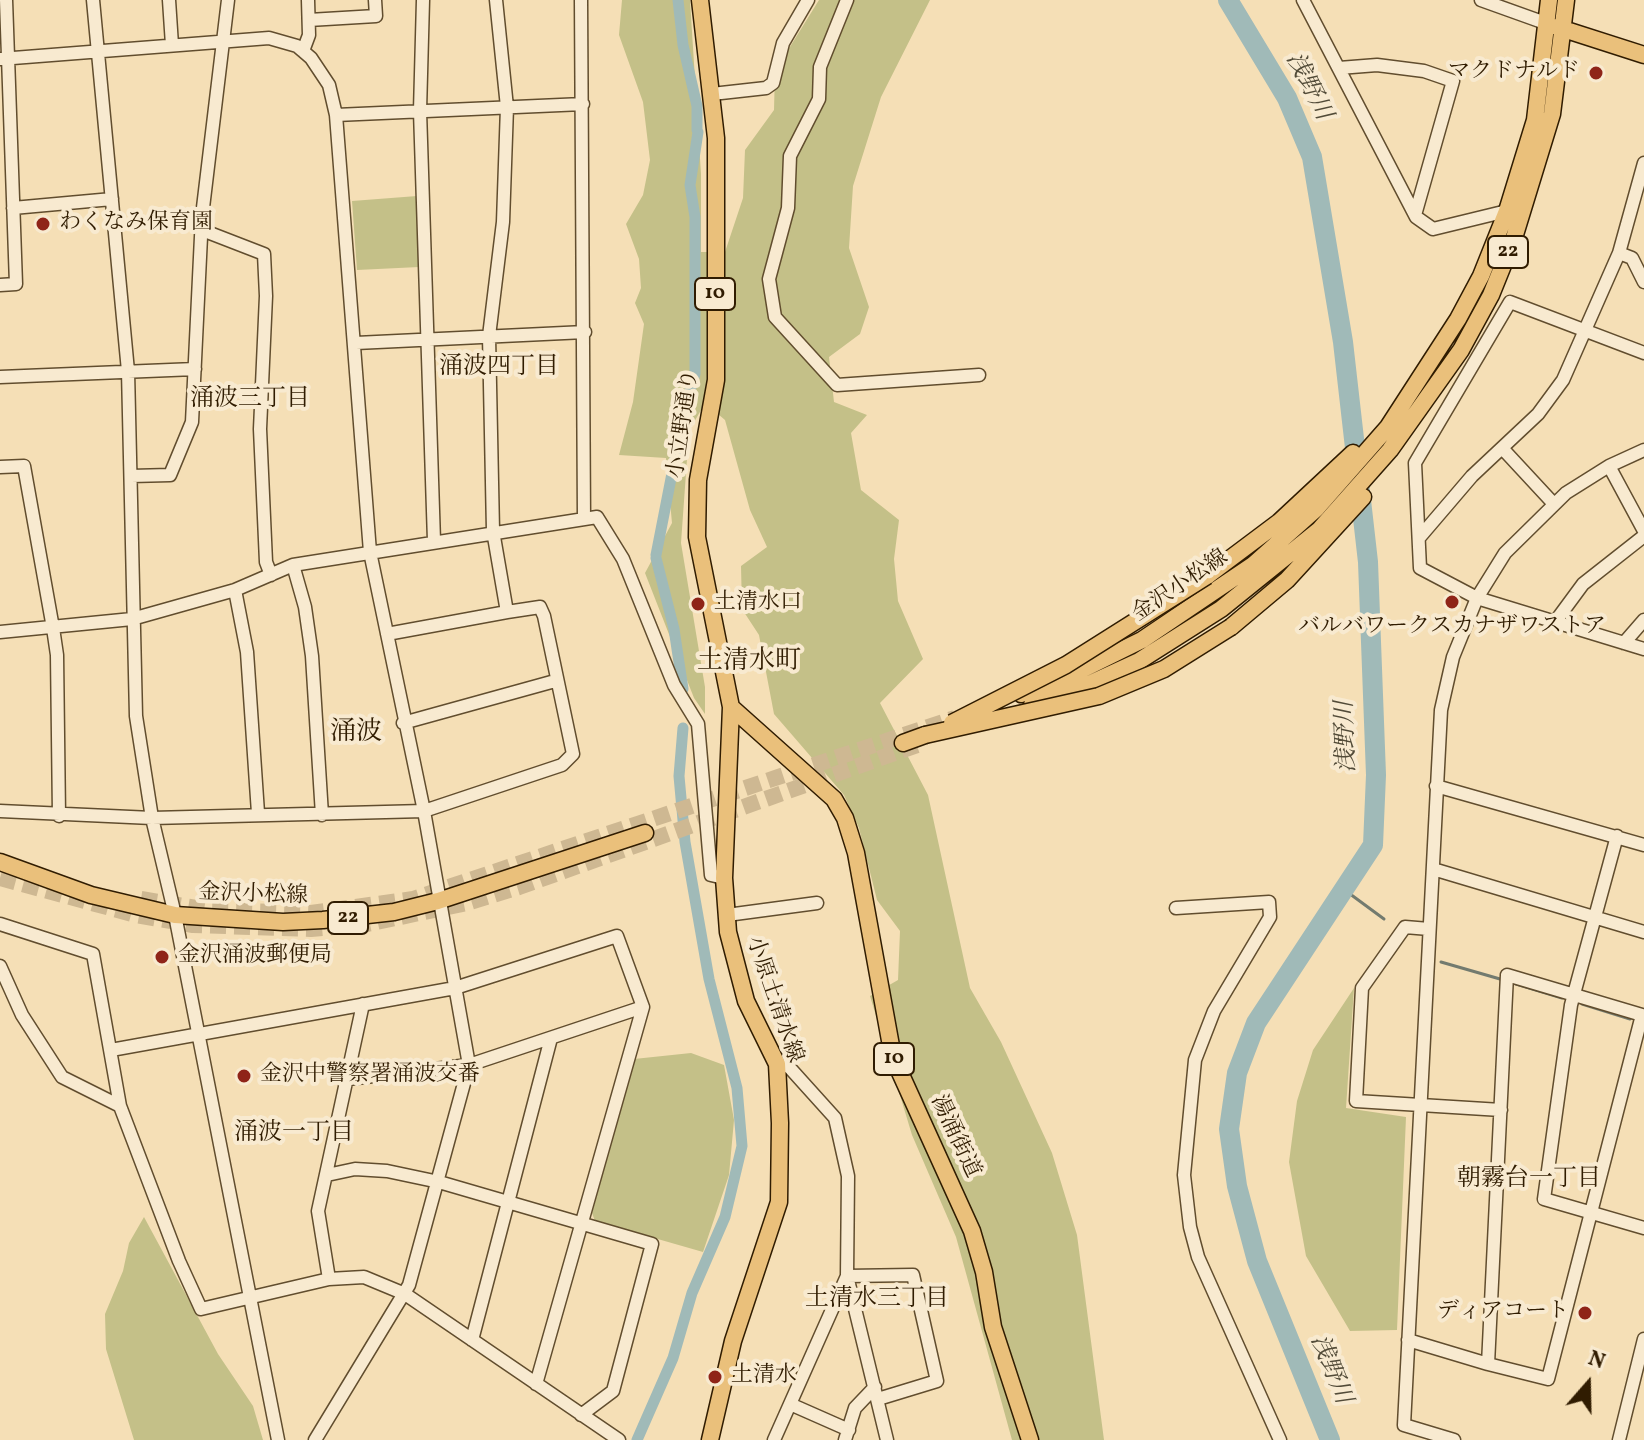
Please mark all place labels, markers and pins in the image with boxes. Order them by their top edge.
place label: マクドナルド [1448,60,1580,86]
marker: マクドナルド [1587,64,1605,82]
place label: わくなみ保育園 [59,211,213,237]
marker: わくなみ保育園 [34,215,52,233]
place label: 土清水口 [714,591,802,617]
marker: バルバワークスカナザワストア [1443,593,1461,611]
marker: 土清水口 [689,595,707,613]
place label: バルバワークスカナザワストア [1298,615,1606,641]
place label: 金沢涌波郵便局 [178,944,332,970]
marker: 金沢涌波郵便局 [153,948,171,966]
place label: 金沢中警察署涌波交番 [260,1063,480,1089]
marker: 金沢中警察署涌波交番 [235,1067,253,1085]
place label: ディアコート [1437,1300,1569,1326]
marker: ディアコート [1576,1304,1594,1322]
place label: 土清水 [731,1364,797,1390]
marker: 土清水 [706,1368,724,1386]

